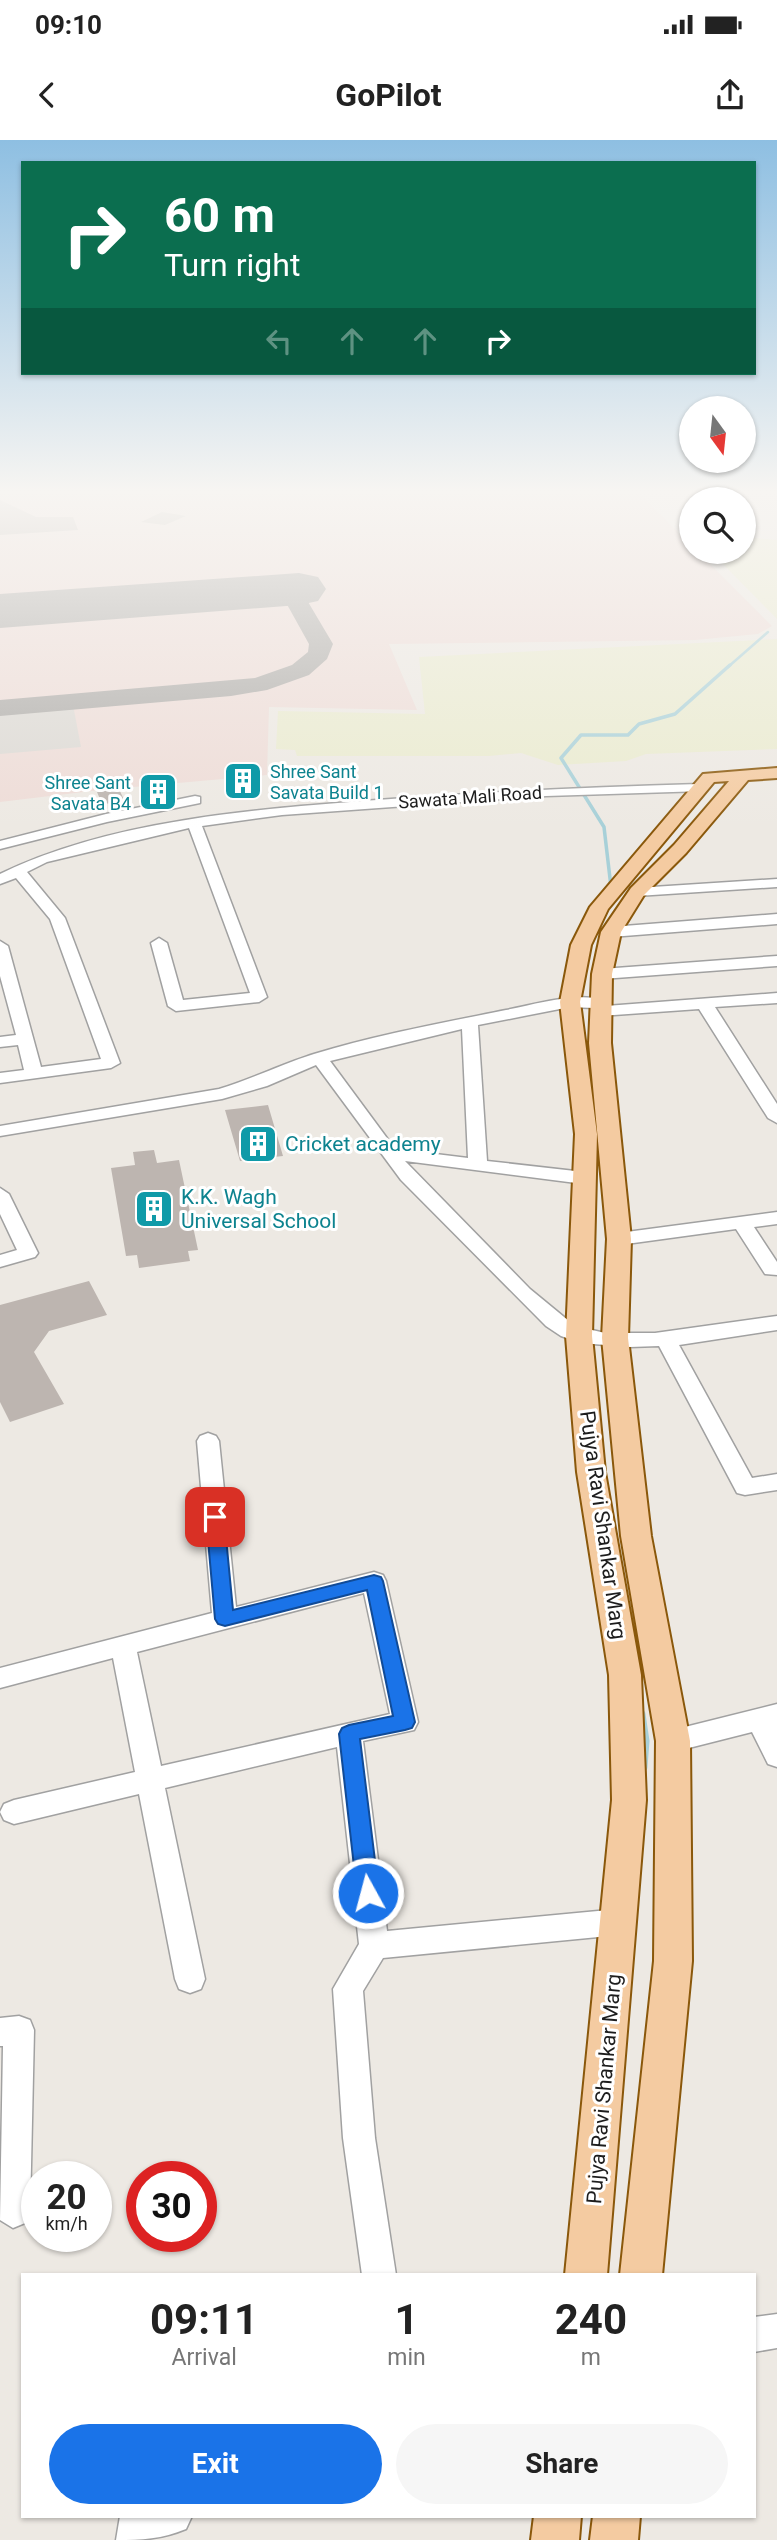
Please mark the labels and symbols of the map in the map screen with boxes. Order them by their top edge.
north arrow [679,396,756,472]
building icon: Shree Sant Savata Build 1 [222,760,264,802]
place label: Shree Sant Savata Build 1 [270,761,384,803]
building icon: Shree Sant Savata B4 [137,771,179,813]
place label: Shree Sant Savata B4 [45,772,131,814]
street label: Sawata Mali Road [397,782,543,812]
building icon: Cricket academy [237,1123,279,1165]
place label: Cricket academy [285,1132,441,1156]
place label: K.K. Wagh Universal School [181,1185,336,1233]
building icon: K.K. Wagh Universal School [133,1188,175,1230]
street label: Pujya Ravi Shankar Marg [575,1409,631,1641]
pin [185,1487,245,1547]
position arrow [331,1856,405,1930]
street label: Pujya Ravi Shankar Marg [582,1973,626,2205]
speed limit sign: 30 [126,2161,217,2252]

